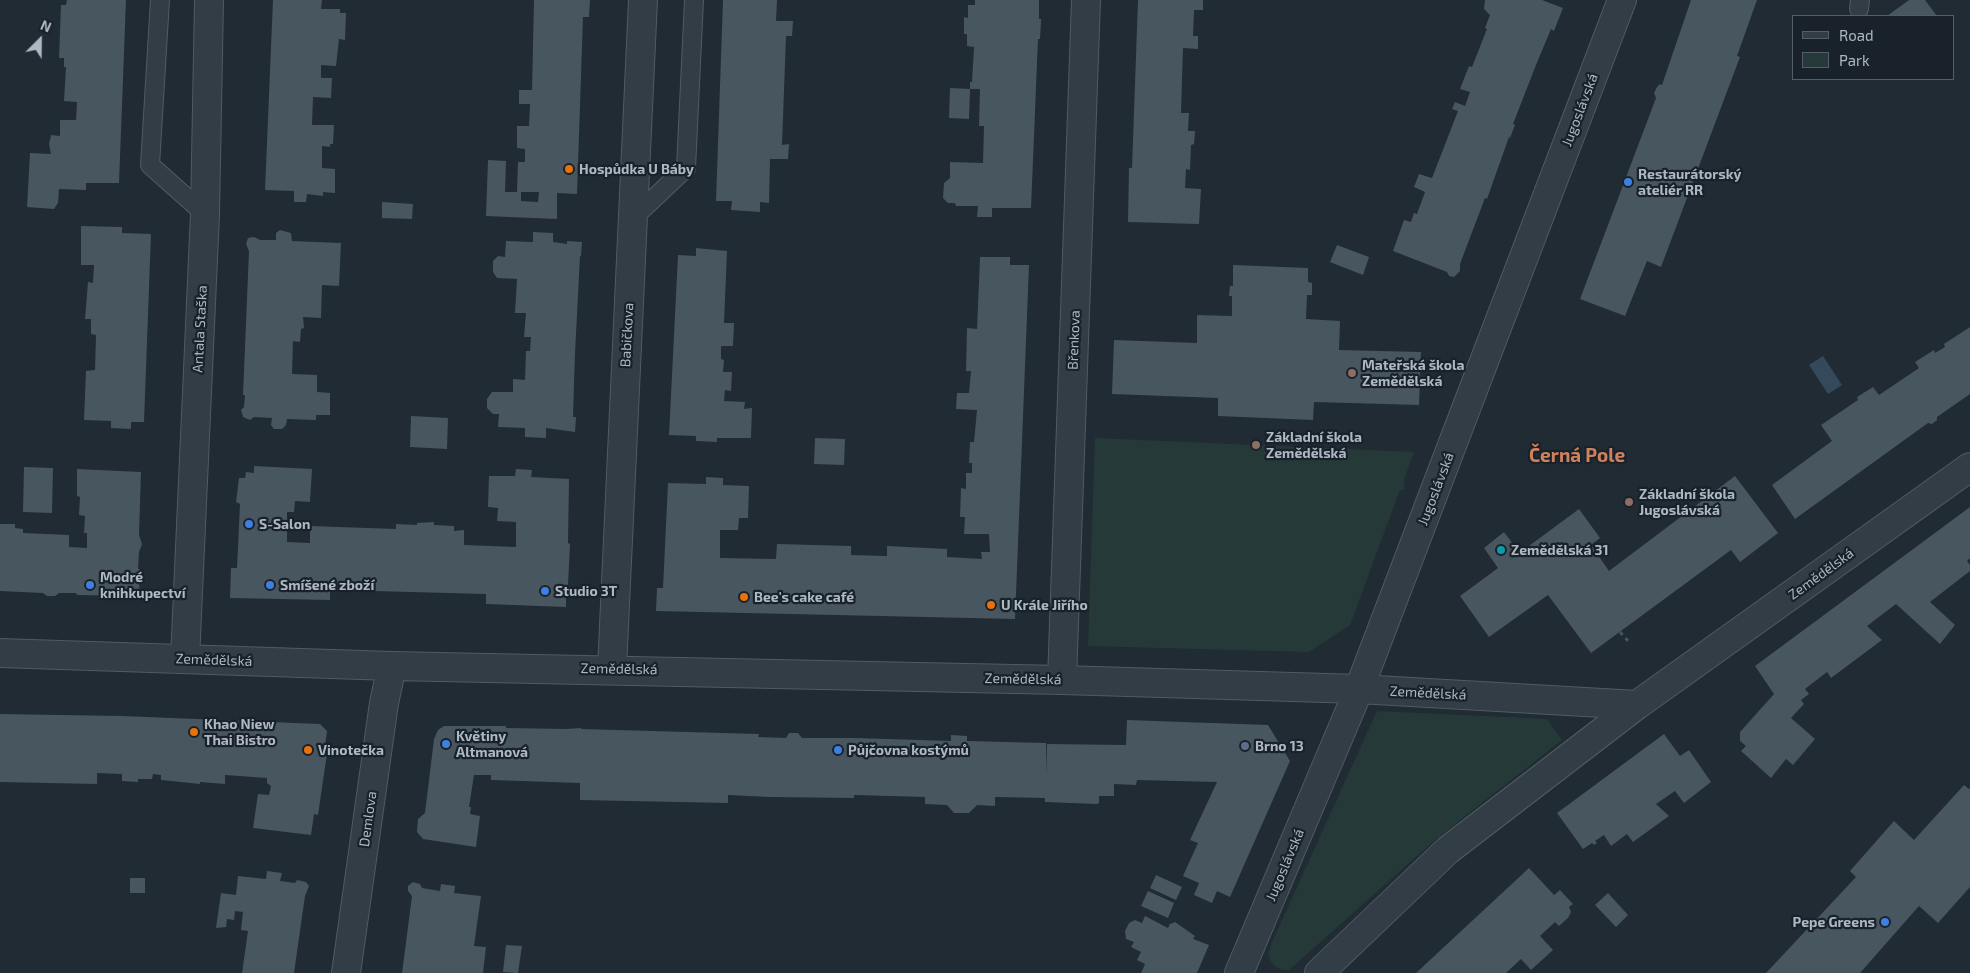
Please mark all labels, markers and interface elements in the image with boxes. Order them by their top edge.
north arrow [15,15,65,65]
legend [1792,15,1955,80]
text: N [38,16,54,36]
text: Road [1839,26,1874,44]
text: Park [1839,51,1870,69]
street label: Jugoslávská [1558,71,1602,149]
place label: Hospůdka U Báby [579,161,694,177]
marker: Hospůdka U Báby [563,163,575,175]
place label: Restaurátorský ateliér RR [1638,166,1741,198]
marker: Restaurátorský ateliér RR [1622,176,1634,188]
street label: Antala Staška [189,285,211,373]
street label: Babičkova [617,302,637,368]
street label: Břenkova [1065,310,1083,370]
place label: Mateřská škola Zemědělská [1362,357,1465,390]
marker: Mateřská škola Zemědělská [1346,367,1358,379]
place label: Základní škola Zemědělská [1266,429,1362,462]
marker: Základní škola Zemědělská [1250,439,1262,451]
district label: Černá Pole [1529,445,1625,467]
street label: Jugoslávská [1414,450,1458,528]
place label: Základní škola Jugoslávská [1639,486,1735,518]
marker: Základní škola Jugoslávská [1623,496,1635,508]
place label: S-Salon [259,516,310,532]
marker: S-Salon [243,518,255,530]
place label: Zemědělská 31 [1511,542,1608,558]
marker: Zemědělská 31 [1495,544,1507,556]
street label: Zemědělská [1785,545,1857,603]
place label: Modré knihkupectví [100,569,186,602]
place label: Smíšené zboží [280,577,374,593]
marker: Modré knihkupectví [84,579,96,591]
marker: Smíšené zboží [264,579,276,591]
place label: Studio 3T [555,583,617,599]
marker: Studio 3T [539,585,551,597]
place label: Bee's cake café [754,589,854,605]
marker: Bee's cake café [738,591,750,603]
place label: U Krále Jiřího [1001,597,1088,613]
marker: U Krále Jiřího [985,599,997,611]
street label: Zemědělská [175,650,253,670]
street label: Zemědělská [580,660,658,678]
street label: Zemědělská [984,670,1062,688]
street label: Zemědělská [1389,683,1467,703]
place label: Khao Niew Thai Bistro [204,716,276,749]
marker: Khao Niew Thai Bistro [188,726,200,738]
place label: Květiny Altmanová [456,728,528,760]
marker: Květiny Altmanová [440,738,452,750]
place label: Brno 13 [1255,738,1304,754]
marker: Brno 13 [1239,740,1251,752]
place label: Vinotečka [318,742,384,758]
place label: Půjčovna kostýmů [848,742,969,758]
marker: Vinotečka [302,744,314,756]
marker: Půjčovna kostýmů [832,744,844,756]
street label: Demlova [356,790,380,848]
street label: Jugoslávská [1262,826,1308,904]
place label: Pepe Greens [1793,914,1875,930]
marker: Pepe Greens [1879,916,1891,928]

